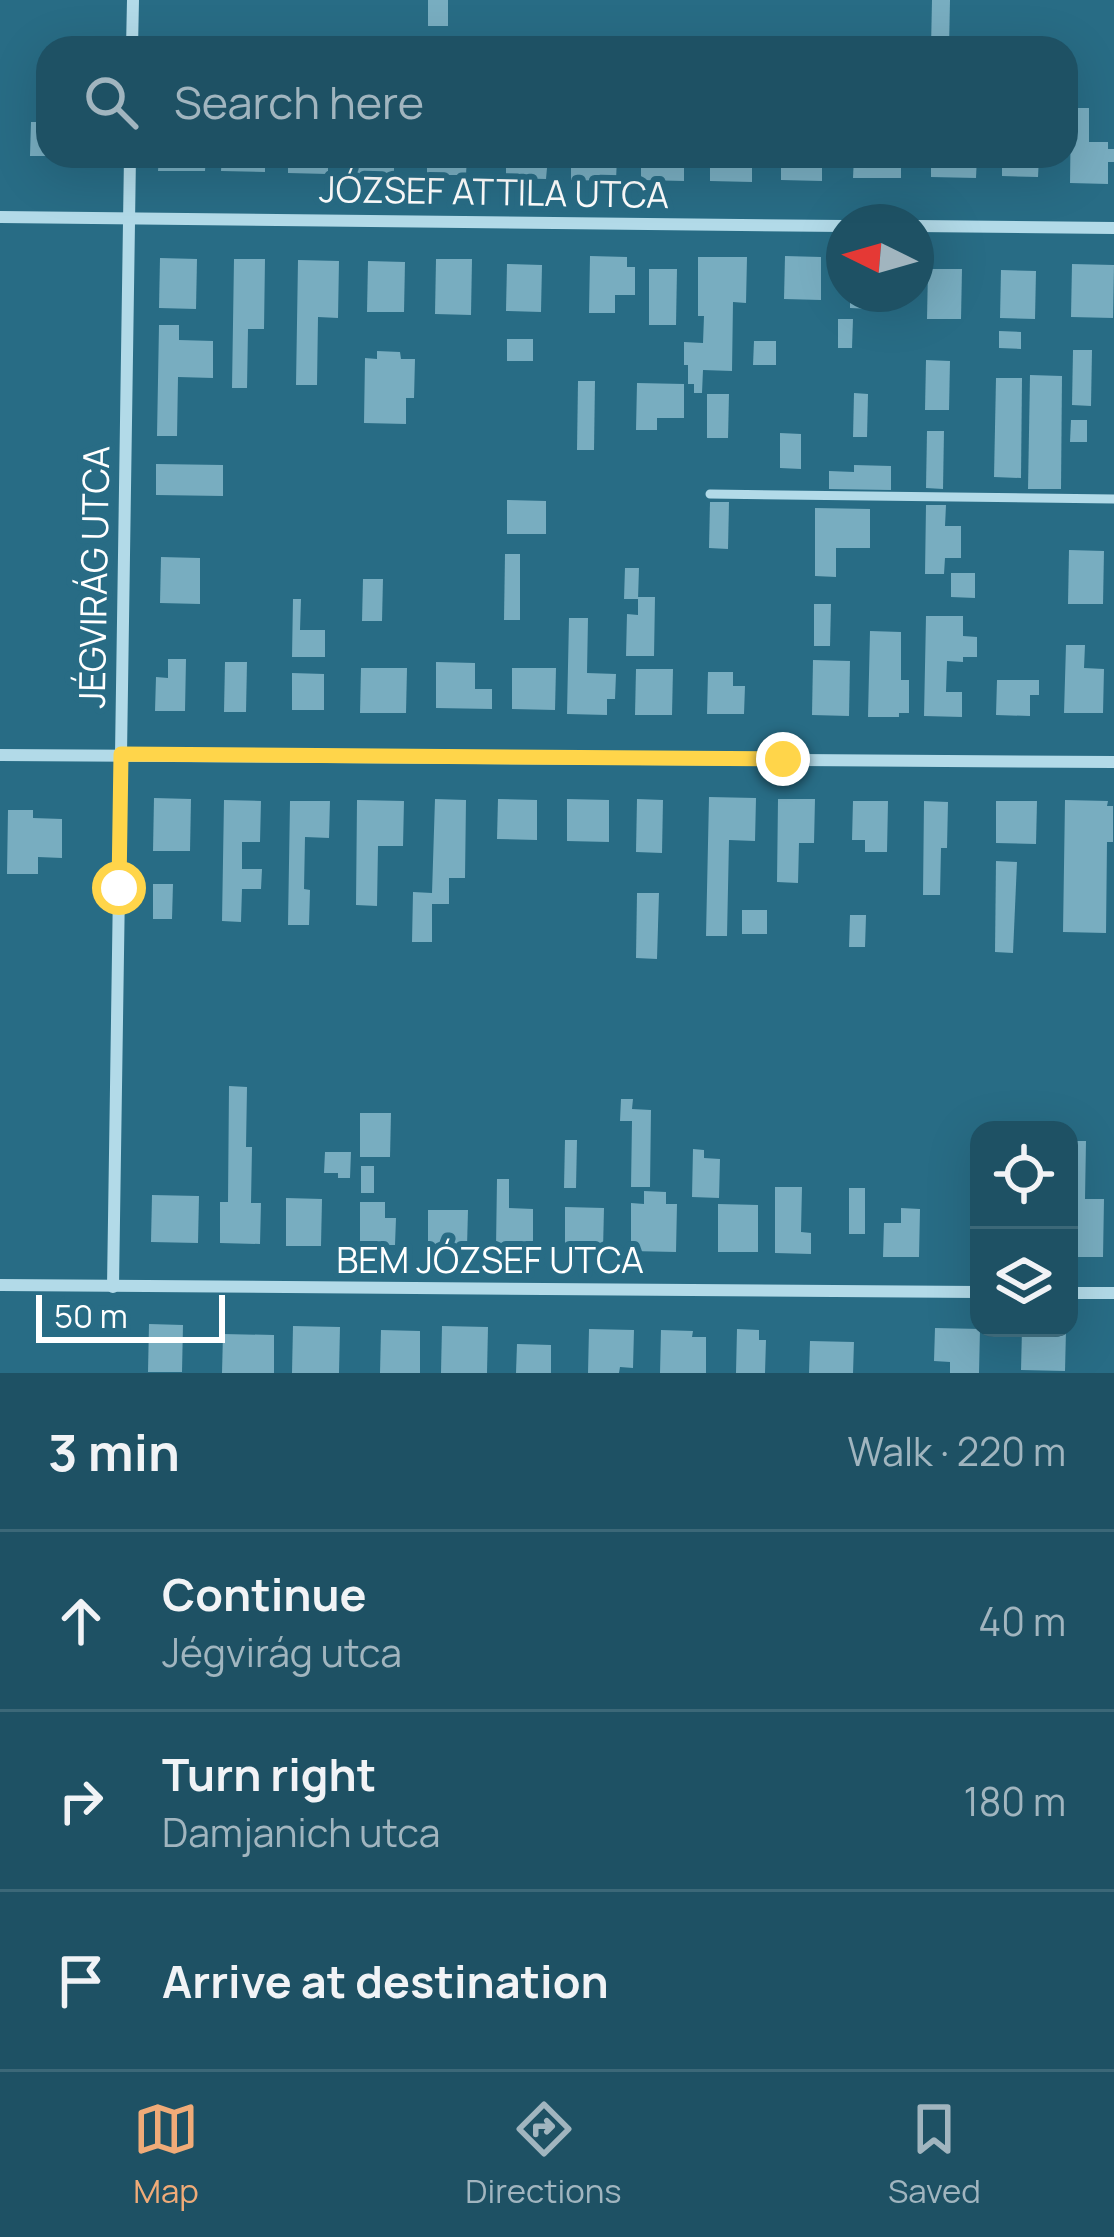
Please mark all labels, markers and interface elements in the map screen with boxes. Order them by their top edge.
search box [36,36,1078,168]
icon: search [78,69,144,135]
text: Search here [174,71,424,133]
street label: JÓZSEF ATTILA UTCA [319,164,670,219]
north arrow [826,204,934,312]
street label: JÉGVIRÁG UTCA [67,445,120,709]
route end [756,732,810,786]
route start [92,861,146,915]
map controls [970,1121,1078,1337]
button: locate [970,1121,1078,1229]
button: layers [970,1229,1078,1337]
street label: BEM JÓZSEF UTCA [336,1235,644,1284]
scale bar [36,1289,225,1342]
text: 50 m [54,1293,128,1338]
text: 3 min [48,1417,180,1486]
text: Walk · 220 m [848,1424,1066,1478]
text: Continue [162,1563,367,1625]
icon: ahead [48,1588,114,1654]
text: 40 m [978,1594,1066,1648]
text: Jégvirág utca [162,1625,402,1679]
text: Turn right [162,1743,376,1805]
icon: right [48,1768,114,1834]
text: 180 m [963,1774,1066,1828]
text: Damjanich utca [162,1805,440,1859]
icon: arrive [48,1948,114,2014]
text: Arrive at destination [162,1950,609,2012]
tab: Map [133,2096,199,2213]
tab: Directions [465,2096,622,2213]
tab: Saved [888,2096,981,2213]

